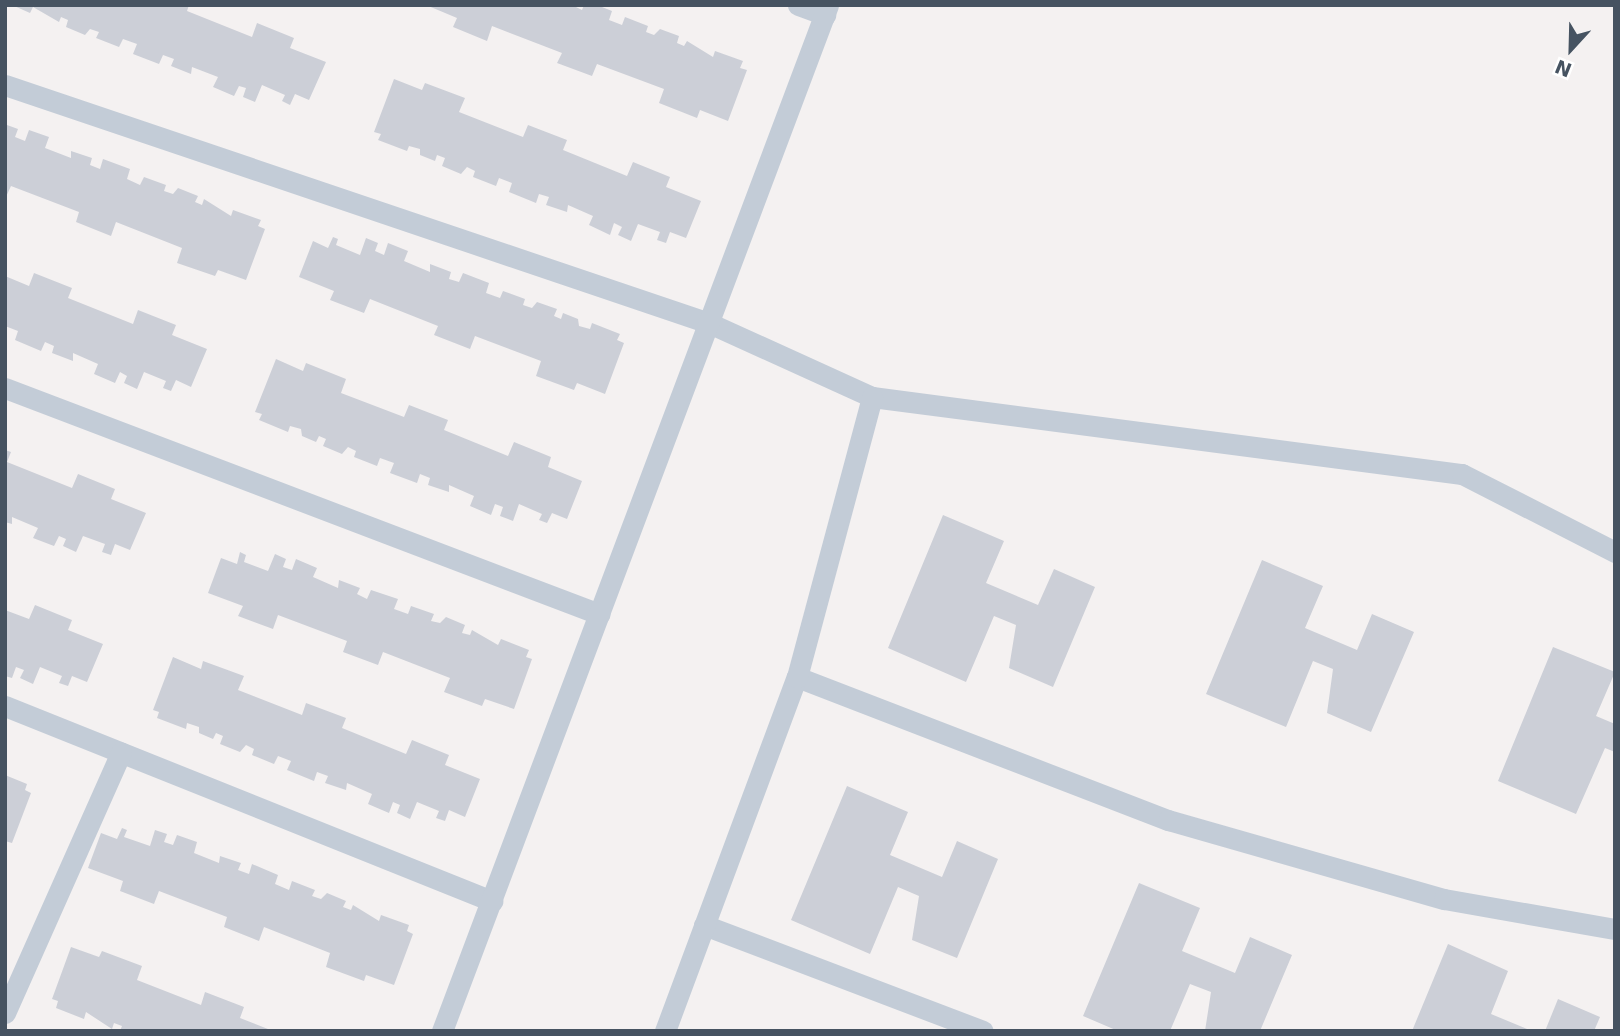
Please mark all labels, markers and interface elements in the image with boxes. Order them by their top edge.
north arrow [1536,14,1606,84]
text: N [1552,55,1575,82]

